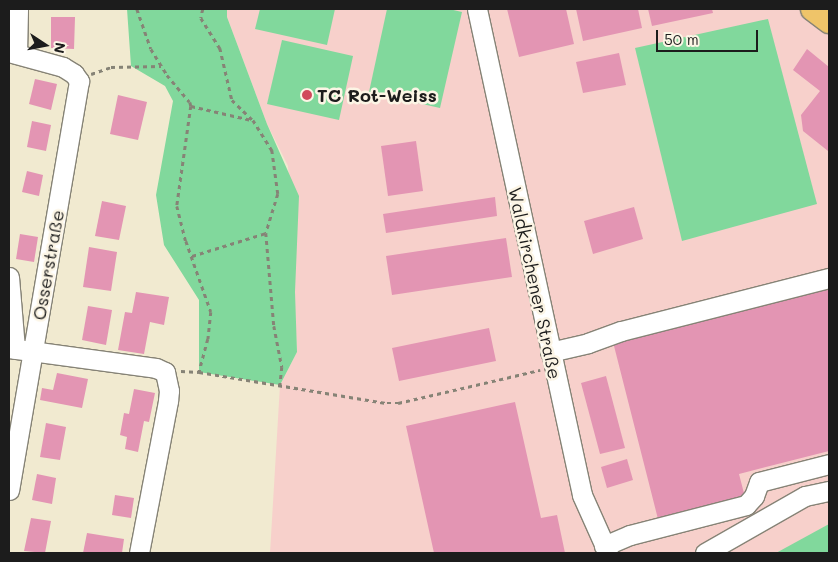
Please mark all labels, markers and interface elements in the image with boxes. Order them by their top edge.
north arrow [20,20,70,70]
scale bar [658,20,760,52]
text: 50 m [664,29,699,49]
text: N [50,41,71,55]
place label: TC Rot-Weiss [317,84,437,106]
marker: TC Rot-Weiss [301,89,313,101]
street label: Waldkirchener Straße [504,185,566,381]
street label: Osserstraße [28,208,68,322]

